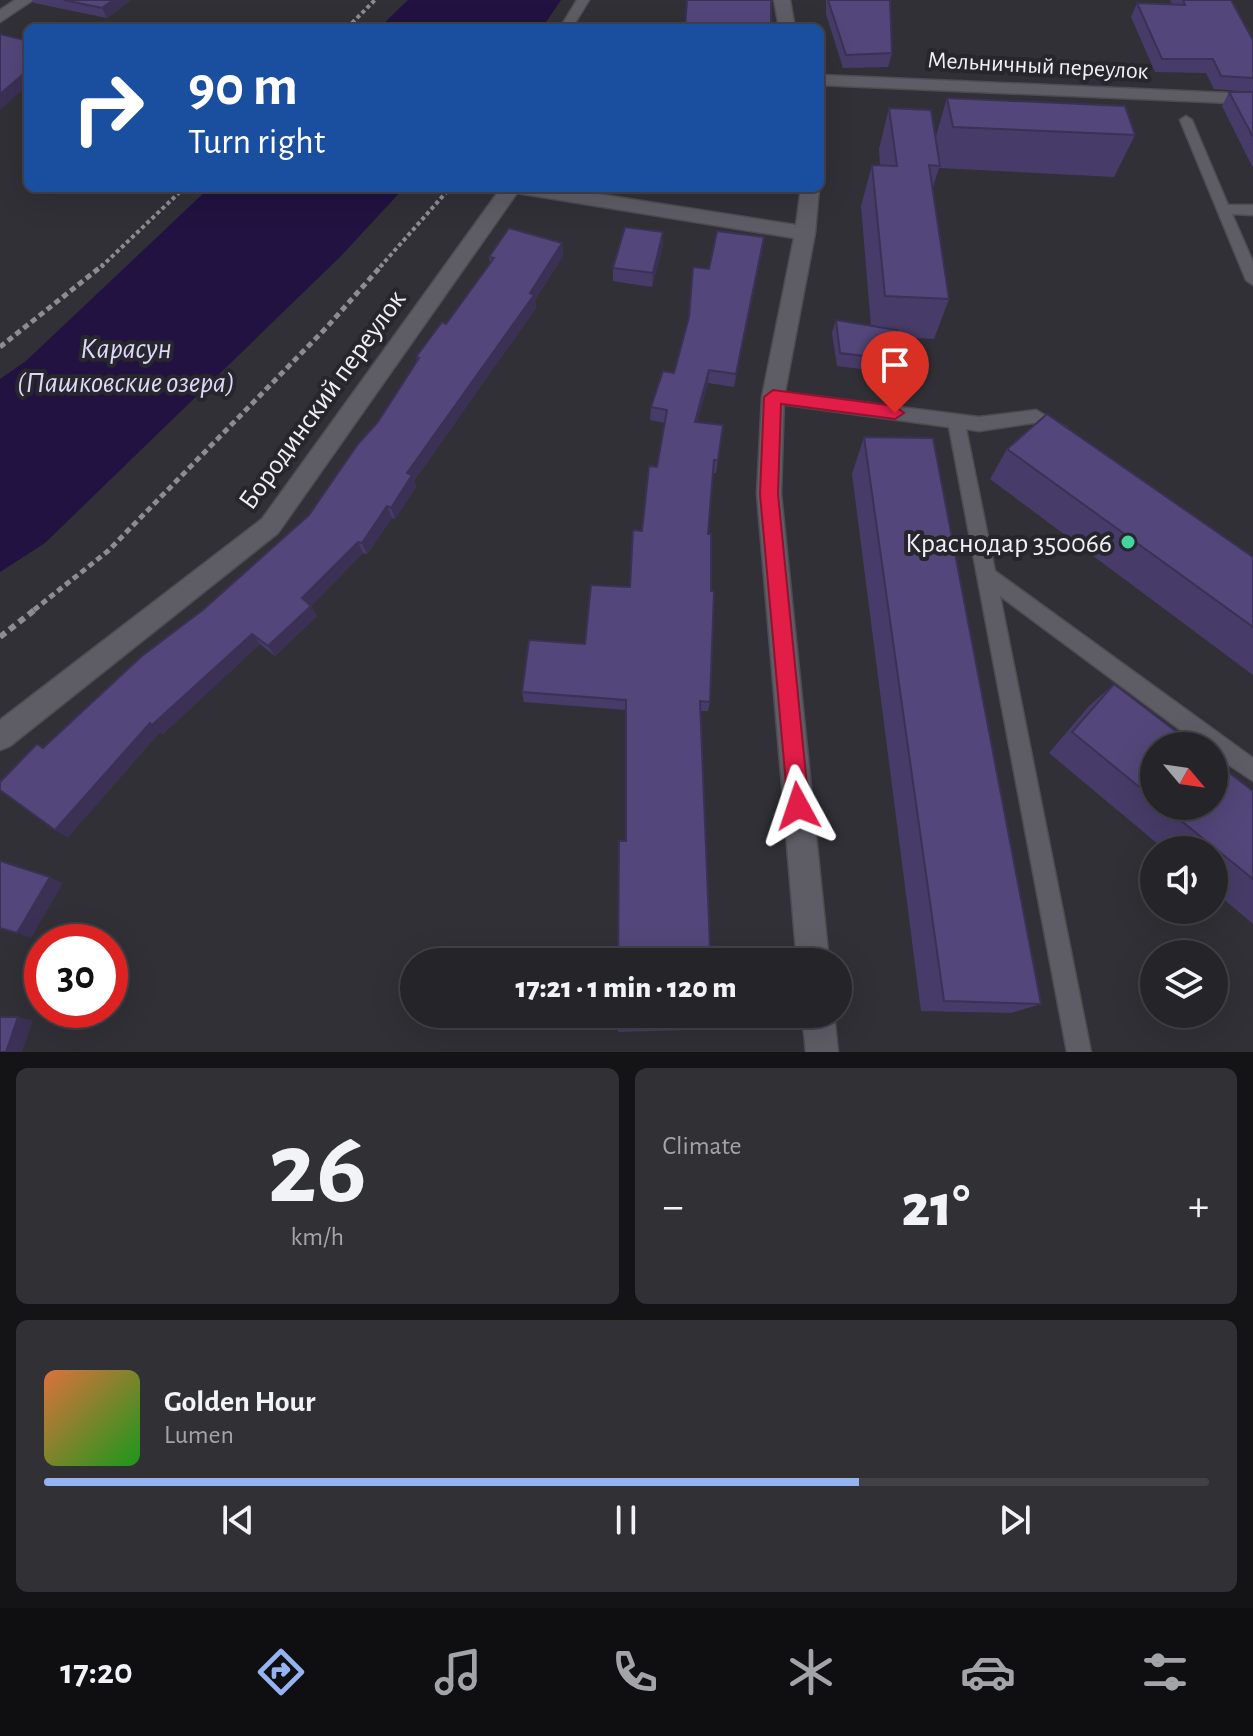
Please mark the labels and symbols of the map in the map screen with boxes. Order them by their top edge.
street label: Мельничный переулок [927,48,1149,84]
street label: Бородинский переулок [234,285,411,515]
pin [861,331,929,413]
water label: Карасун (Пашковские озера) [17,334,235,398]
place label: Краснодар 350066 [905,530,1112,558]
marker: Краснодар 350066 [1119,533,1137,551]
north arrow [1140,732,1228,820]
position arrow [756,764,840,848]
speed limit sign: 30 [24,924,128,1028]

